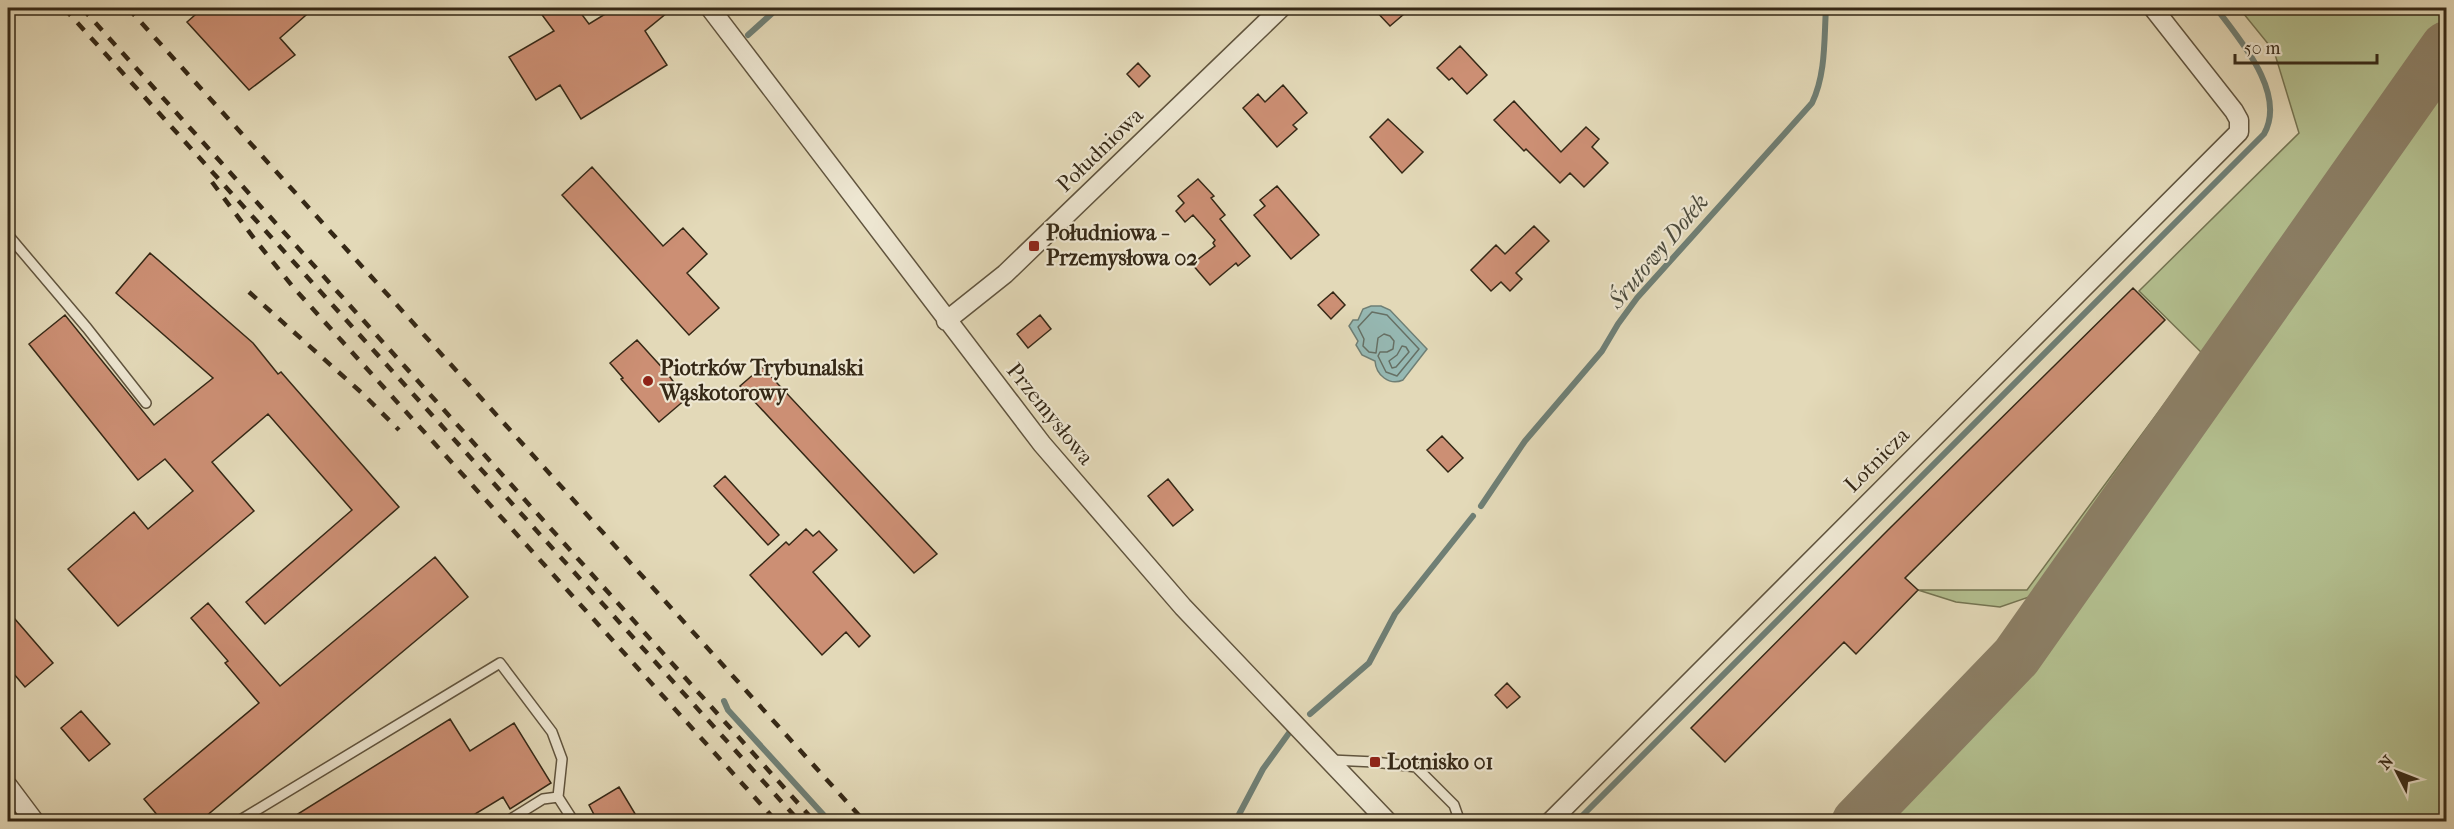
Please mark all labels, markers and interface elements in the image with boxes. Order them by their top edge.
scale bar [2235,27,2378,65]
text: 50 m [2244,38,2281,59]
street label: Południowa [1051,102,1149,198]
water label: Śrutowy Dołek [1601,188,1714,315]
place label: Południowa - Przemysłowa 02 [1046,220,1198,271]
marker: Południowa - Przemysłowa 02 [1027,239,1041,253]
place label: Piotrków Trybunalski Wąskotorowy [659,355,864,407]
street label: Przemysłowa [1001,358,1099,471]
marker: Piotrków Trybunalski Wąskotorowy [641,374,655,388]
street label: Lotnicza [1839,422,1915,498]
north arrow [2367,742,2427,802]
place label: Lotnisko 01 [1387,749,1493,775]
text: N [2375,751,2398,773]
marker: Lotnisko 01 [1368,755,1382,769]

